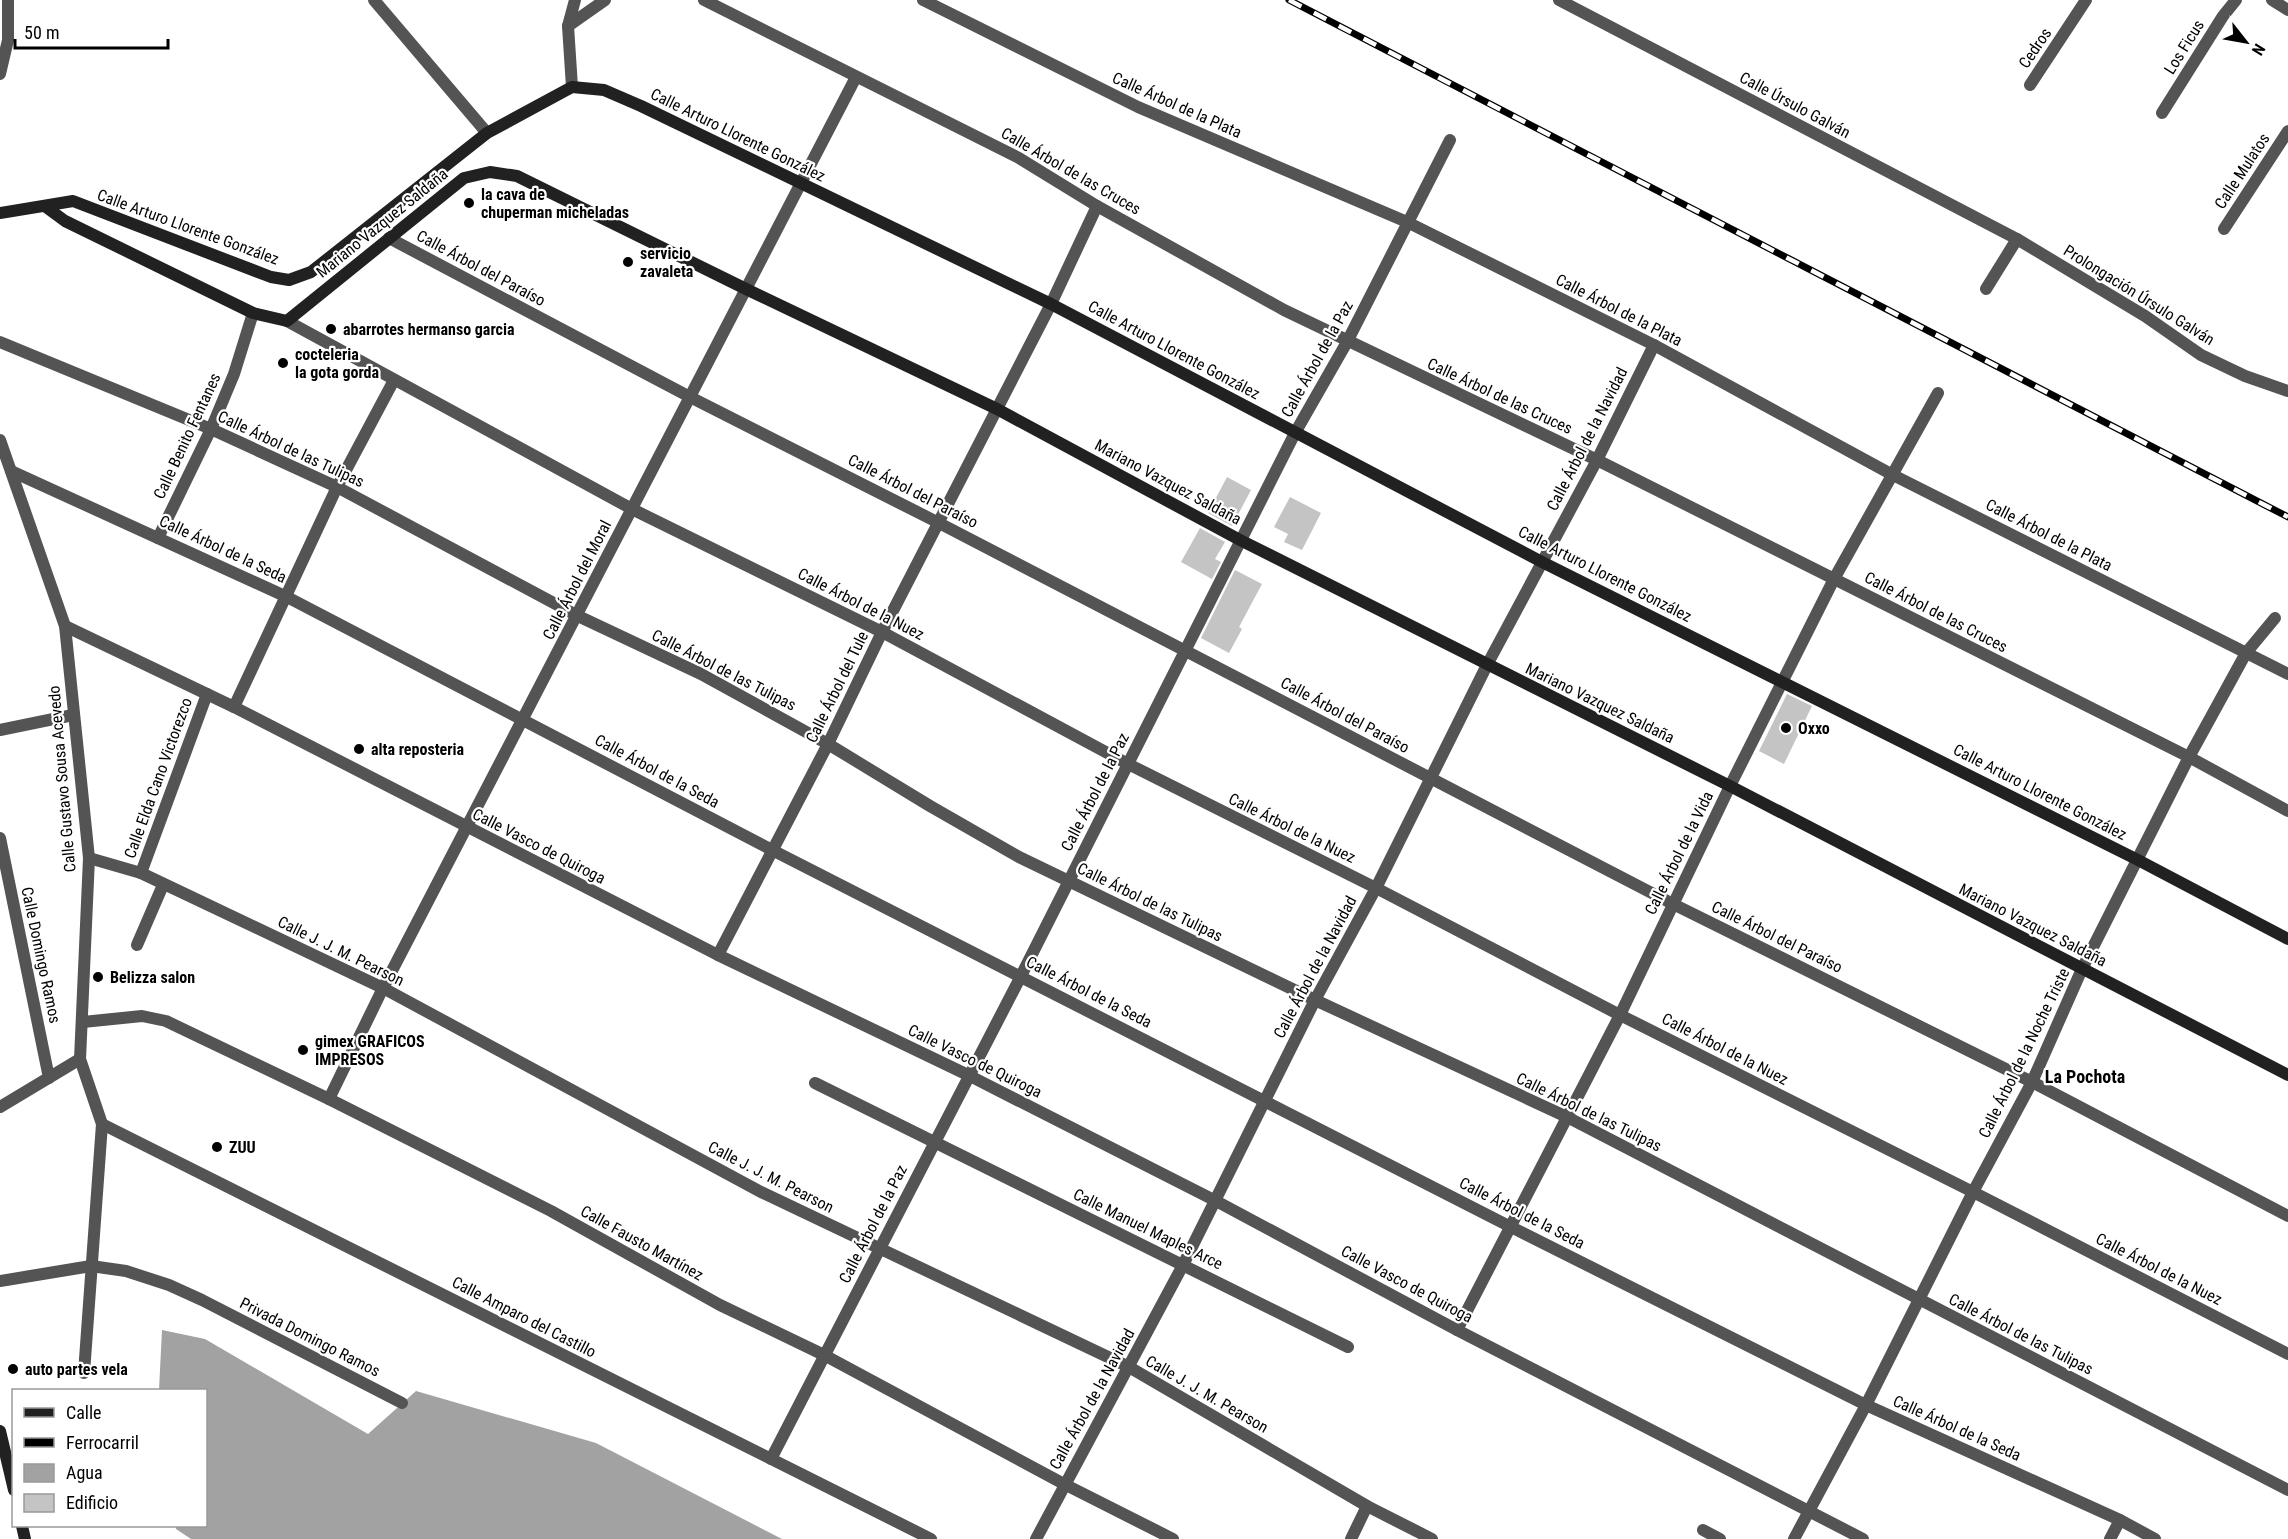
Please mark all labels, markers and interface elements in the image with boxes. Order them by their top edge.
scale bar [15,12,168,50]
north arrow [2216,12,2276,72]
street label: Los Ficus [2160,16,2208,78]
text: 50 m [24,22,59,43]
street label: Cedros [2015,24,2055,72]
text: N [2248,40,2269,59]
street label: Calle Árbol de la Plata [1109,68,1245,142]
street label: Calle Úrsulo Galván [1736,68,1854,142]
street label: Calle Arturo Llorente González [648,84,828,186]
street label: Calle Árbol de las Cruces [998,123,1144,219]
street label: Calle Mulatos [2211,130,2273,212]
street label: Mariano Vazquez Saldaña [313,164,451,282]
street label: Calle Arturo Llorente González [95,185,281,269]
place label: la cava de chuperman micheladas [481,185,629,222]
marker: la cava de chuperman micheladas [462,196,476,210]
street label: Calle Árbol del Paraíso [413,226,549,310]
street label: Prolongación Úrsulo Galván [2060,241,2218,349]
place label: servicio zavaleta [640,244,694,281]
marker: servicio zavaleta [621,255,635,269]
street label: Calle Árbol de la Plata [1553,270,1685,350]
street label: Calle Arturo Llorente González [1085,297,1263,403]
street label: Calle Árbol de la Paz [1277,297,1357,421]
place label: abarrotes hermanso garcia [343,320,515,339]
marker: abarrotes hermanso garcia [324,322,338,336]
place label: cocteleria la gota gorda [295,345,380,382]
street label: Calle Árbol de las Cruces [1424,354,1576,438]
marker: cocteleria la gota gorda [276,356,290,370]
street label: Calle Árbol de la Navidad [1543,364,1631,514]
street label: Calle Benito Fentanes [149,370,225,502]
street label: Calle Árbol de las Tulipas [215,407,367,491]
street label: Mariano Vazquez Saldaña [1092,435,1244,529]
street label: Calle Árbol del Paraíso [845,450,981,532]
street label: Calle Árbol de la Plata [1983,495,2115,575]
street label: Calle Árbol de la Seda [156,511,290,587]
street label: Calle Árbol del Moral [539,517,615,643]
street label: Calle Arturo Llorente González [1515,522,1695,626]
street label: Calle Árbol de la Nuez [795,564,927,644]
street label: Calle Árbol de las Cruces [1861,568,2011,656]
street label: Calle Árbol de las Tulipas [649,625,799,715]
street label: Calle Árbol del Tule [802,628,872,746]
street label: Mariano Vazquez Saldaña [1523,659,1677,747]
street label: Calle Árbol del Paraíso [1277,673,1413,757]
street label: Calle Gustavo Sousa Acevedo [44,685,80,873]
street label: Calle Elda Cano Victorezco [120,695,196,861]
place label: Oxxo [1798,719,1830,738]
marker: Oxxo [1779,721,1793,735]
street label: Calle Árbol de la Seda [592,730,722,812]
street label: Calle Árbol de la Paz [1057,730,1133,854]
place label: alta reposteria [371,740,465,759]
street label: Calle Arturo Llorente González [1950,740,2130,844]
marker: alta reposteria [352,742,366,756]
street label: Calle Árbol de la Vida [1641,788,1717,918]
street label: Calle Árbol de la Nuez [1225,789,1359,867]
street label: Calle Vasco de Quiroga [469,804,609,888]
street label: Calle Árbol de las Tulipas [1074,859,1226,945]
street label: Mariano Vazquez Saldaña [1956,879,2110,971]
street label: Calle Domingo Ramos [17,885,65,1025]
street label: Calle Árbol de la Navidad [1269,893,1361,1041]
street label: Calle Árbol del Paraíso [1708,897,1846,977]
street label: Calle J. J. M. Pearson [275,912,407,990]
street label: Calle Árbol de la Seda [1023,952,1155,1032]
street label: Calle Árbol de la Noche Triste [1975,965,2073,1141]
place label: Belizza salon [110,968,195,987]
marker: Belizza salon [91,970,105,984]
street label: Calle Árbol de la Nuez [1659,1009,1791,1089]
street label: Calle Vasco de Quiroga [905,1020,1045,1102]
place label: gimex GRAFICOS IMPRESOS [315,1032,425,1069]
marker: gimex GRAFICOS IMPRESOS [296,1043,310,1057]
district label: La Pochota [2045,1066,2125,1087]
street label: Calle Árbol de las Tulipas [1513,1069,1665,1155]
street label: Calle J. J. M. Pearson [705,1137,837,1217]
place label: ZUU [229,1138,256,1157]
marker: ZUU [210,1140,224,1154]
street label: Calle Árbol de la Paz [835,1162,911,1286]
street label: Calle Árbol de la Seda [1456,1173,1588,1253]
street label: Calle Manuel Maples Arce [1070,1185,1226,1273]
street label: Calle Fausto Martínez [577,1201,707,1285]
street label: Calle Árbol de la Nuez [2093,1229,2225,1309]
street label: Calle Vasco de Quiroga [1338,1241,1476,1327]
street label: Calle Amparo del Castillo [449,1272,599,1362]
street label: Calle Árbol de las Tulipas [1946,1289,2096,1379]
street label: Privada Domingo Ramos [237,1293,383,1381]
street label: Calle Árbol de la Navidad [1045,1325,1139,1473]
street label: Calle J. J. M. Pearson [1142,1351,1272,1437]
place label: auto partes vela [25,1360,128,1379]
marker: auto partes vela [6,1362,20,1376]
legend [12,1389,207,1527]
street label: Calle Árbol de la Seda [1890,1391,2024,1465]
text: Calle [66,1402,102,1423]
text: Ferrocarril [66,1432,139,1453]
text: Agua [66,1462,103,1483]
text: Edificio [66,1492,118,1513]

